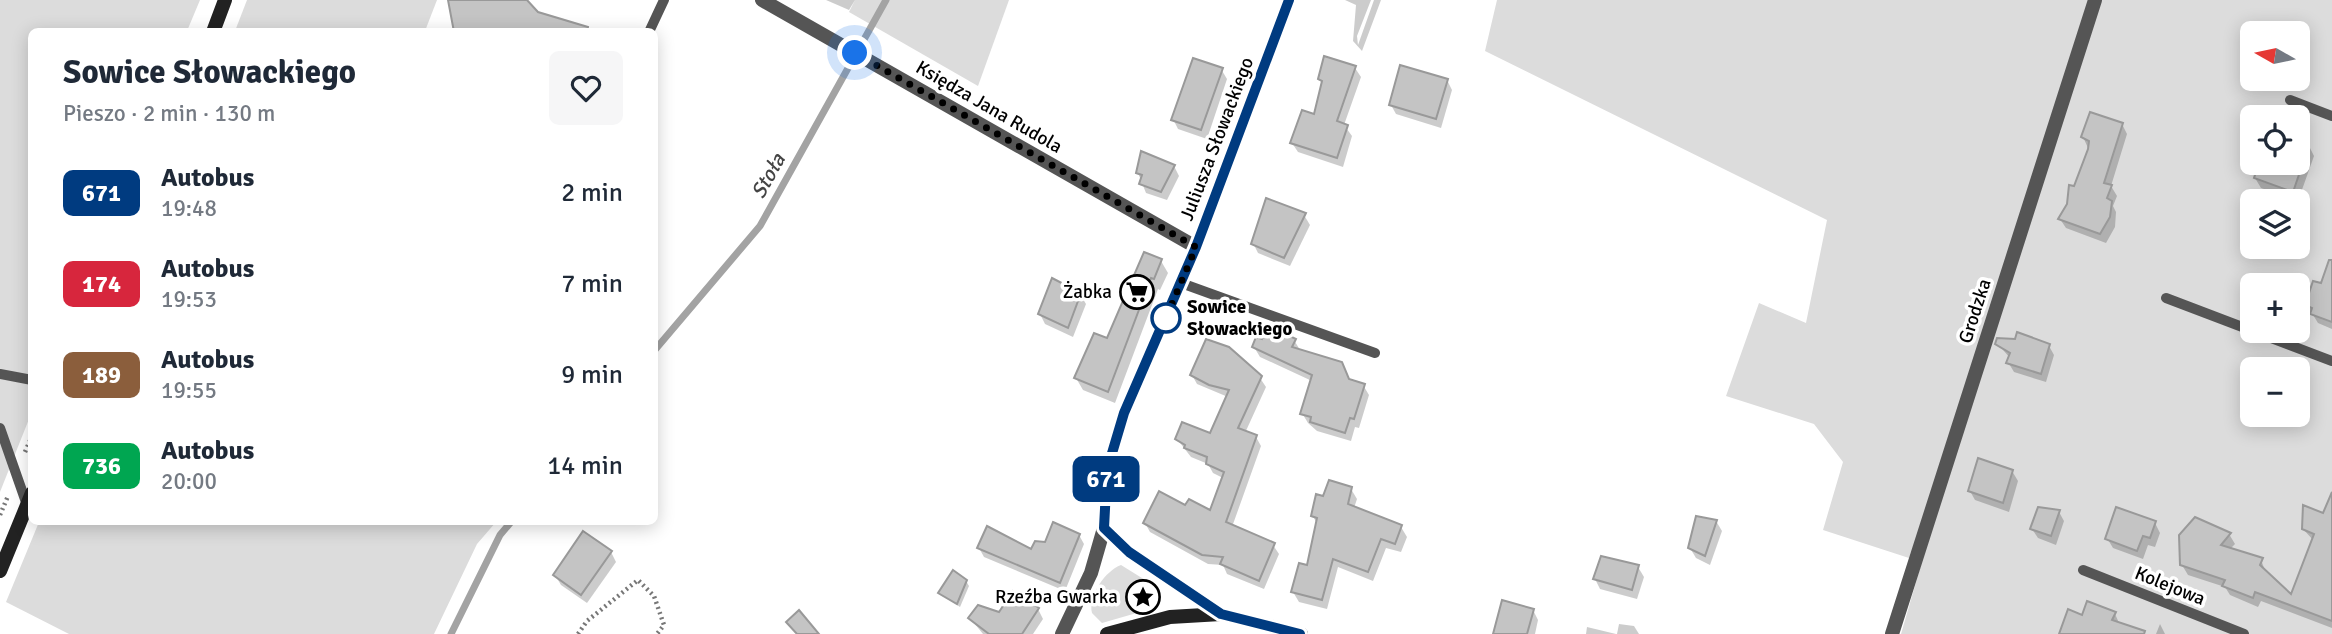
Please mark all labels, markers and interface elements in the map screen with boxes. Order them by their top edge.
north arrow [2240,21,2310,91]
map controls [2240,21,2310,427]
your location [837,35,872,70]
button: heart [549,51,623,125]
text: Sowice Słowackiego [63,52,356,93]
street label: Juliusza Słowackiego [1175,54,1259,224]
street label: Księdza Jana Rudola [912,55,1066,159]
text: Pieszo · 2 min · 130 m [63,99,275,128]
button: locate [2240,105,2310,175]
water label: Stoła [745,148,792,203]
text: Autobus [161,162,254,194]
text: 2 min [561,177,623,209]
text: 671 [82,178,121,208]
button: layers [2240,189,2310,259]
text: 19:48 [161,194,217,223]
text: Autobus [161,253,254,285]
text: 7 min [561,268,623,300]
text: 174 [82,269,121,299]
supermarket icon: Żabka [1118,273,1156,311]
button: + [2240,273,2310,343]
street label: Grodzka [1953,276,1997,346]
place label: Żabka [1063,280,1112,304]
text: 19:53 [161,285,217,314]
place label: Sowice Słowackiego [1187,295,1292,341]
marker: Sowice Słowackiego [1151,303,1181,333]
text: Autobus [161,344,254,376]
button: − [2240,357,2310,427]
text: 9 min [561,359,623,391]
text: 189 [82,360,121,390]
text: 19:55 [161,376,217,405]
text: Autobus [161,435,254,467]
text: 14 min [547,450,623,482]
text: 736 [82,451,121,481]
line badge: 671 [1066,456,1146,502]
text: 671 [1087,464,1125,494]
text: 20:00 [161,467,217,496]
street label: Kolejowa [2131,561,2209,611]
place icon: Rzeźba Gwarka [1124,578,1162,616]
place label: Rzeźba Gwarka [995,585,1118,609]

